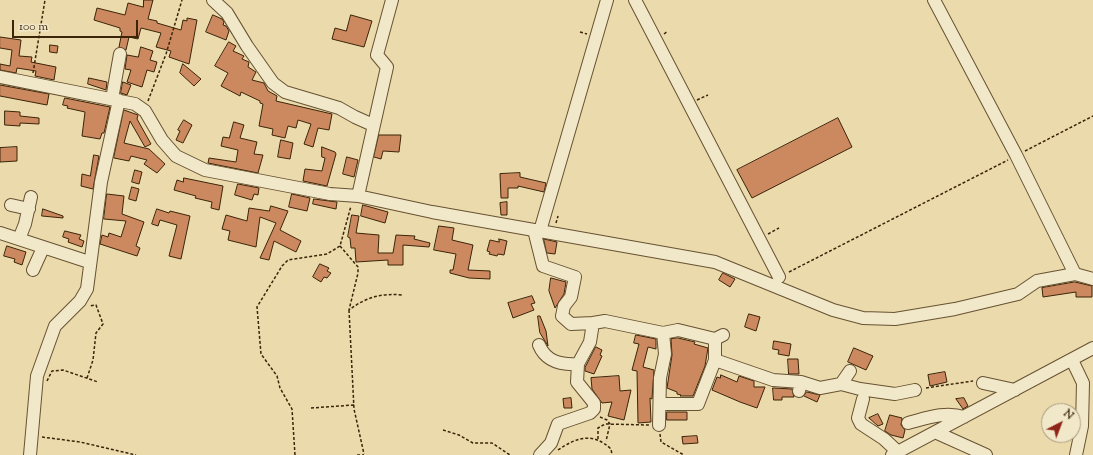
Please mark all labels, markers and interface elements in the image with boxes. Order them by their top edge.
scale bar [14,12,140,38]
text: 100 m [19,18,48,36]
north arrow [1041,403,1081,443]
text: N [1060,406,1077,424]

